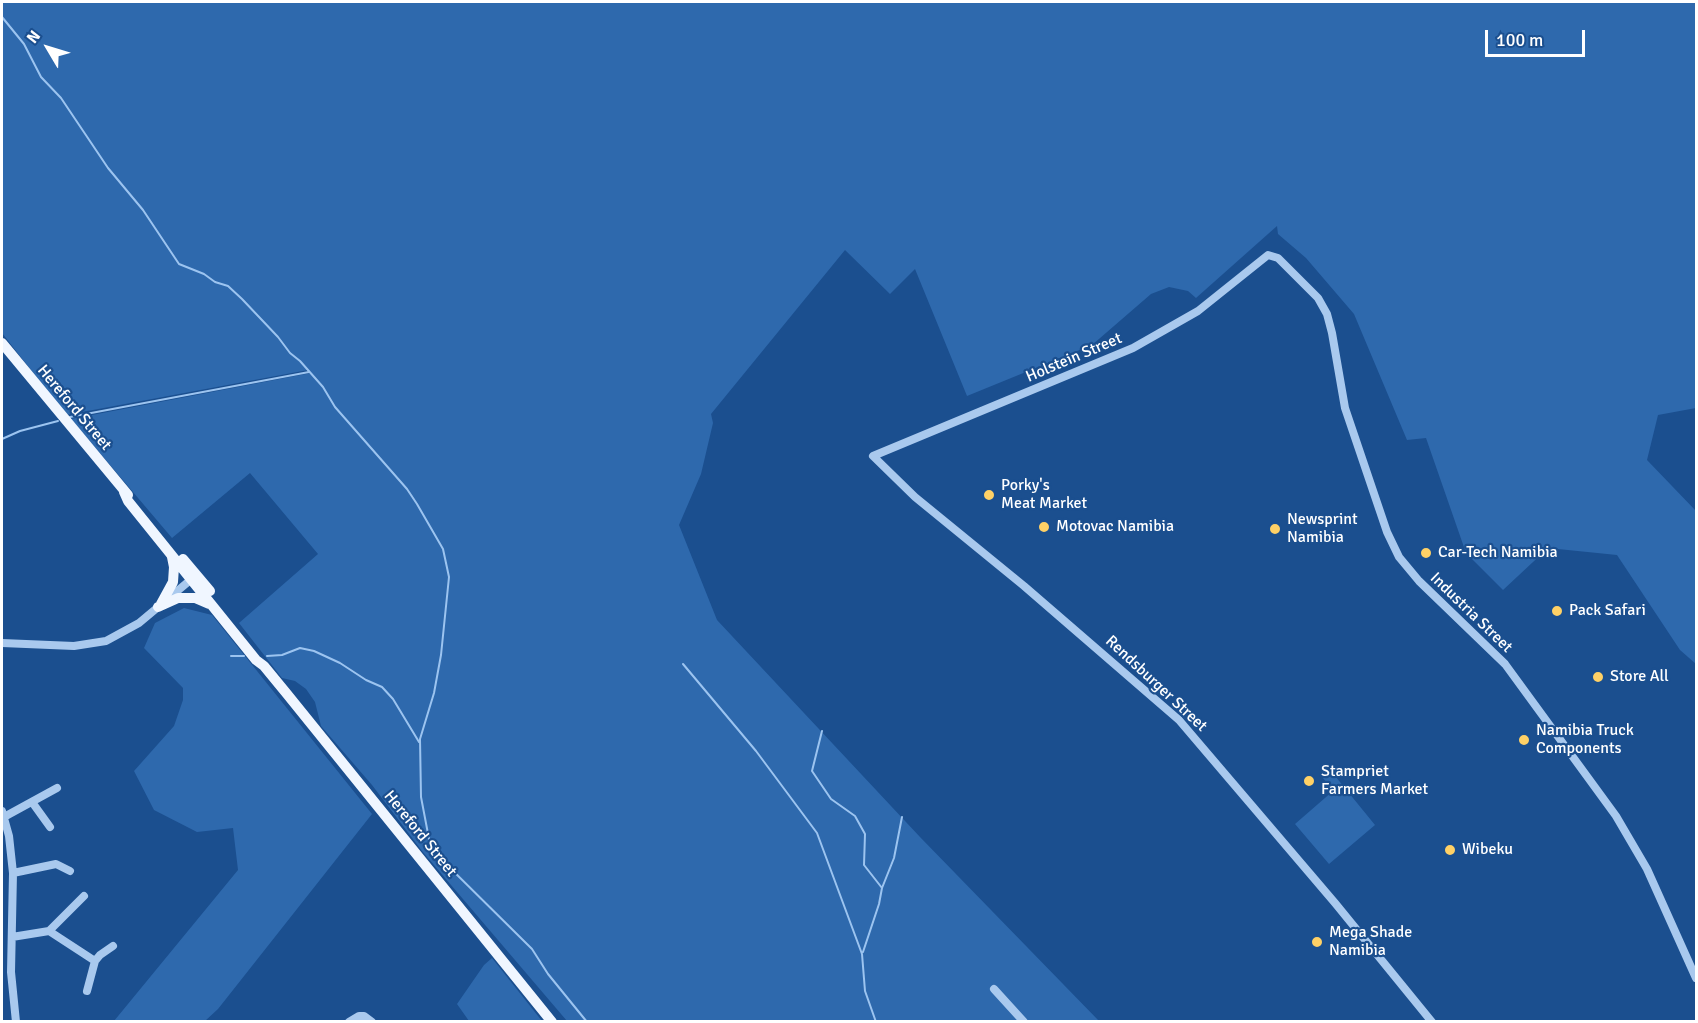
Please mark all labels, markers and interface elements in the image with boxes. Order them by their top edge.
north arrow [18,18,78,78]
scale bar [1488,18,1588,56]
text: N [23,26,45,47]
text: 100 m [1496,29,1543,51]
street label: Holstein Street [1023,329,1125,387]
street label: Hereford Street [33,361,115,455]
place label: Porky's Meat Market [1001,476,1087,514]
marker: Porky's Meat Market [982,488,996,502]
place label: Newsprint Namibia [1287,510,1358,548]
place label: Motovac Namibia [1056,517,1174,537]
marker: Motovac Namibia [1037,520,1051,534]
marker: Newsprint Namibia [1268,522,1282,536]
place label: Car-Tech Namibia [1438,543,1558,563]
marker: Car-Tech Namibia [1419,546,1433,560]
street label: Industria Street [1426,569,1516,657]
place label: Pack Safari [1569,601,1646,621]
marker: Pack Safari [1550,604,1564,618]
street label: Rendsburger Street [1101,632,1211,736]
place label: Store All [1610,667,1669,687]
marker: Store All [1591,670,1605,684]
place label: Namibia Truck Components [1536,721,1634,759]
marker: Namibia Truck Components [1517,733,1531,747]
place label: Stampriet Farmers Market [1321,762,1428,800]
marker: Stampriet Farmers Market [1302,774,1316,788]
street label: Hereford Street [379,787,461,881]
place label: Wibeku [1462,840,1513,860]
marker: Wibeku [1443,843,1457,857]
place label: Mega Shade Namibia [1329,923,1412,961]
marker: Mega Shade Namibia [1310,935,1324,949]

